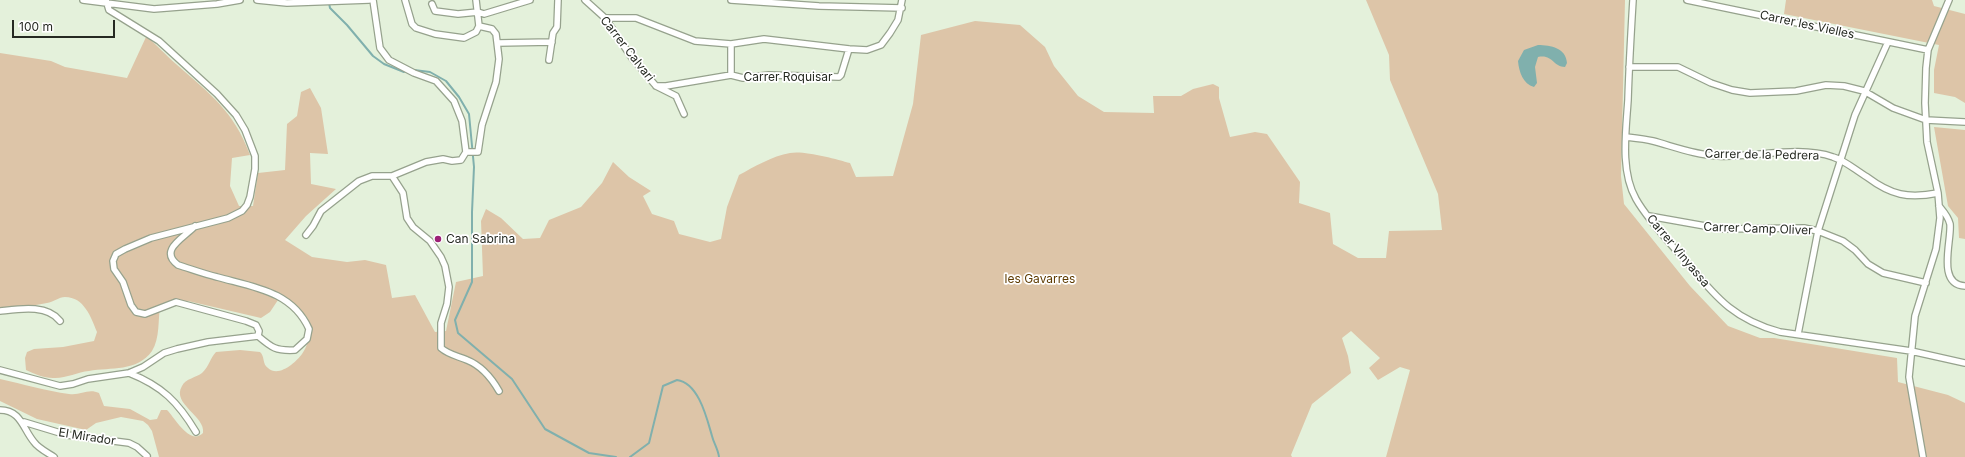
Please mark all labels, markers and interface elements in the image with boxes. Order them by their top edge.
street label: Carrer les Vielles [1758,8,1856,42]
scale bar [14,12,117,38]
street label: Carrer Calvari [597,13,657,85]
text: 100 m [19,19,53,34]
street label: Carrer Roquisar [743,70,833,84]
street label: Carrer de la Pedrera [1705,147,1819,163]
street label: Carrer Vinyassa [1643,212,1713,290]
street label: Carrer Camp Oliver [1703,220,1813,238]
place label: Can Sabrina [446,232,515,246]
marker: Can Sabrina [433,234,443,244]
park label: les Gavarres [1005,272,1075,286]
street label: El Mirador [57,425,117,449]

